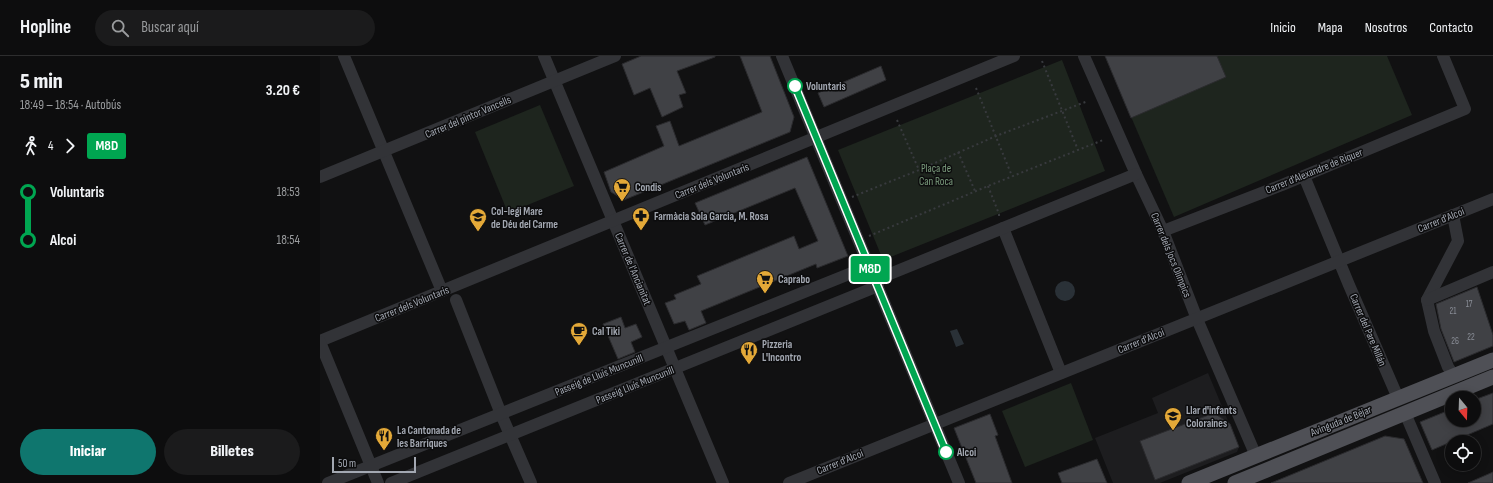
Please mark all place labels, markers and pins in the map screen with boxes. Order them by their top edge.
marker: Voluntaris [787,78,803,94]
place label: Voluntaris [806,80,846,93]
supermarket icon: Condis [612,177,632,202]
place label: Condis [635,181,662,194]
place label: Col-legi Mare de Déu del Carme [491,205,558,231]
pharmacy icon: Farmàcia Sola Garcia, M. Rosa [631,206,651,231]
school or university icon: Col-legi Mare de Déu del Carme [468,207,488,232]
place label: Farmàcia Sola Garcia, M. Rosa [654,210,769,223]
supermarket icon: Caprabo [755,269,775,294]
place label: Caprabo [778,273,810,286]
cafe icon: Cal Tiki [569,321,589,346]
place label: Cal Tiki [592,325,620,338]
place label: Pizzeria L'Incontro [762,338,802,364]
restaurant icon: Pizzeria L'Incontro [739,340,759,365]
place label: Llar d'infants Coloraines [1186,404,1237,430]
school or university icon: Llar d'infants Coloraines [1163,406,1183,431]
place label: La Cantonada de les Barriques [397,424,461,450]
restaurant icon: La Cantonada de les Barriques [374,426,394,451]
marker: Alcoi [938,444,954,460]
place label: Alcoi [956,446,976,459]

